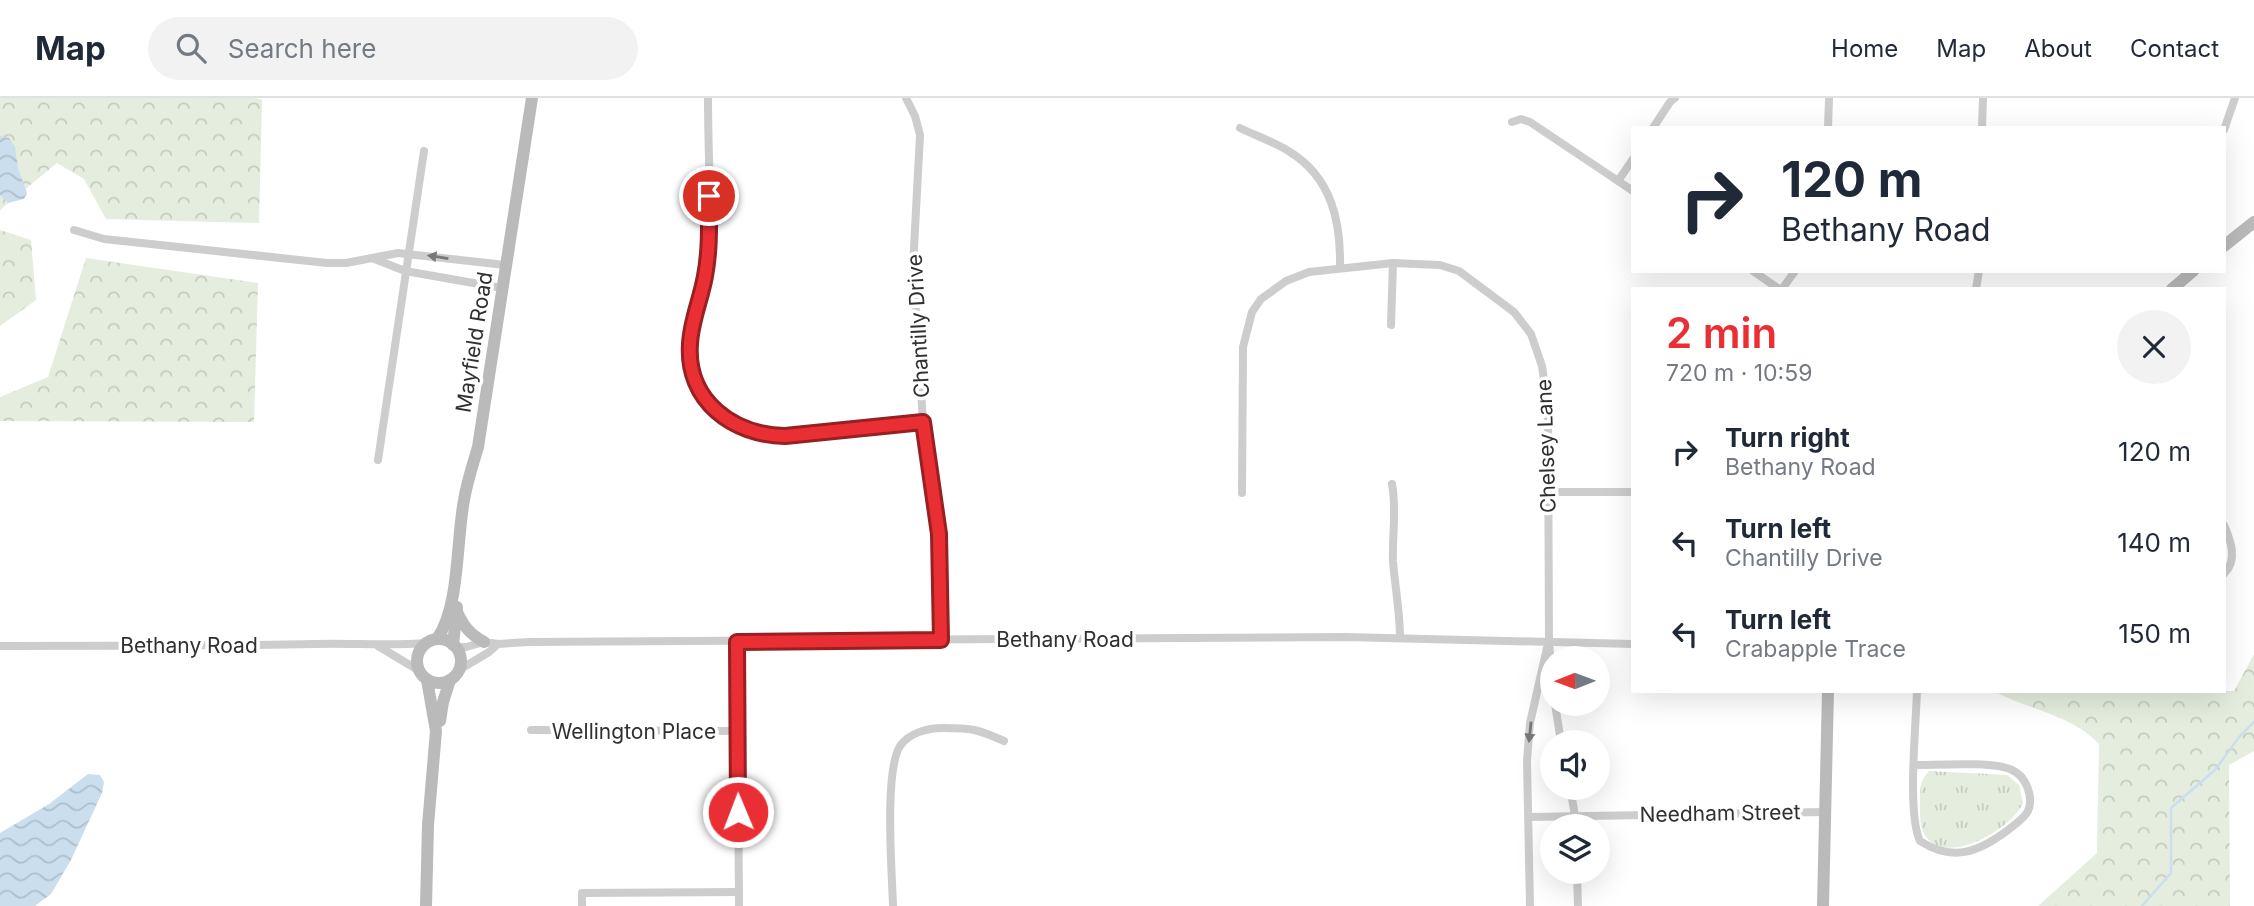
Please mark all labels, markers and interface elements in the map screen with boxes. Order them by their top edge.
search box [148,17,638,80]
text: Map [35,28,106,68]
icon: search [172,29,210,67]
text: Search here [228,33,376,64]
text: Home [1831,34,1898,63]
text: Map [1936,34,1986,63]
text: About [2024,34,2092,63]
text: Contact [2130,34,2219,63]
text: 120 m [1781,150,1922,209]
icon: right [1666,154,1757,245]
pin [679,166,739,226]
icon: arrive [690,177,728,215]
text: Bethany Road [1781,210,1991,249]
one-way arrow [426,252,448,263]
street label: Chantilly Drive [902,253,934,399]
street label: Mayfield Road [451,270,497,414]
text: 2 min [1666,307,1777,358]
button: close [2117,310,2191,384]
text: 720 m · 10:59 [1666,359,1812,387]
street label: Chelsey Lane [1531,379,1561,513]
text: Turn right [1725,422,1850,453]
icon: right [1666,433,1704,471]
text: 120 m [2118,436,2191,467]
text: Bethany Road [1725,453,1876,481]
text: Turn left [1725,513,1831,544]
icon: left [1666,524,1704,562]
text: 140 m [2117,527,2191,558]
text: Chantilly Drive [1725,544,1883,572]
text: Turn left [1725,604,1831,635]
icon: left [1666,615,1704,653]
text: 150 m [2118,618,2191,649]
street label: Bethany Road [996,627,1134,652]
street label: Bethany Road [120,633,258,658]
text: Crabapple Trace [1725,635,1906,663]
north arrow [1540,646,1610,716]
map controls [1540,646,1610,884]
street label: Wellington Place [552,719,716,744]
one-way arrow [1524,721,1535,743]
button: sound [1540,730,1610,800]
position arrow [701,775,775,849]
street label: Needham Street [1639,799,1801,827]
button: layers [1540,814,1610,884]

